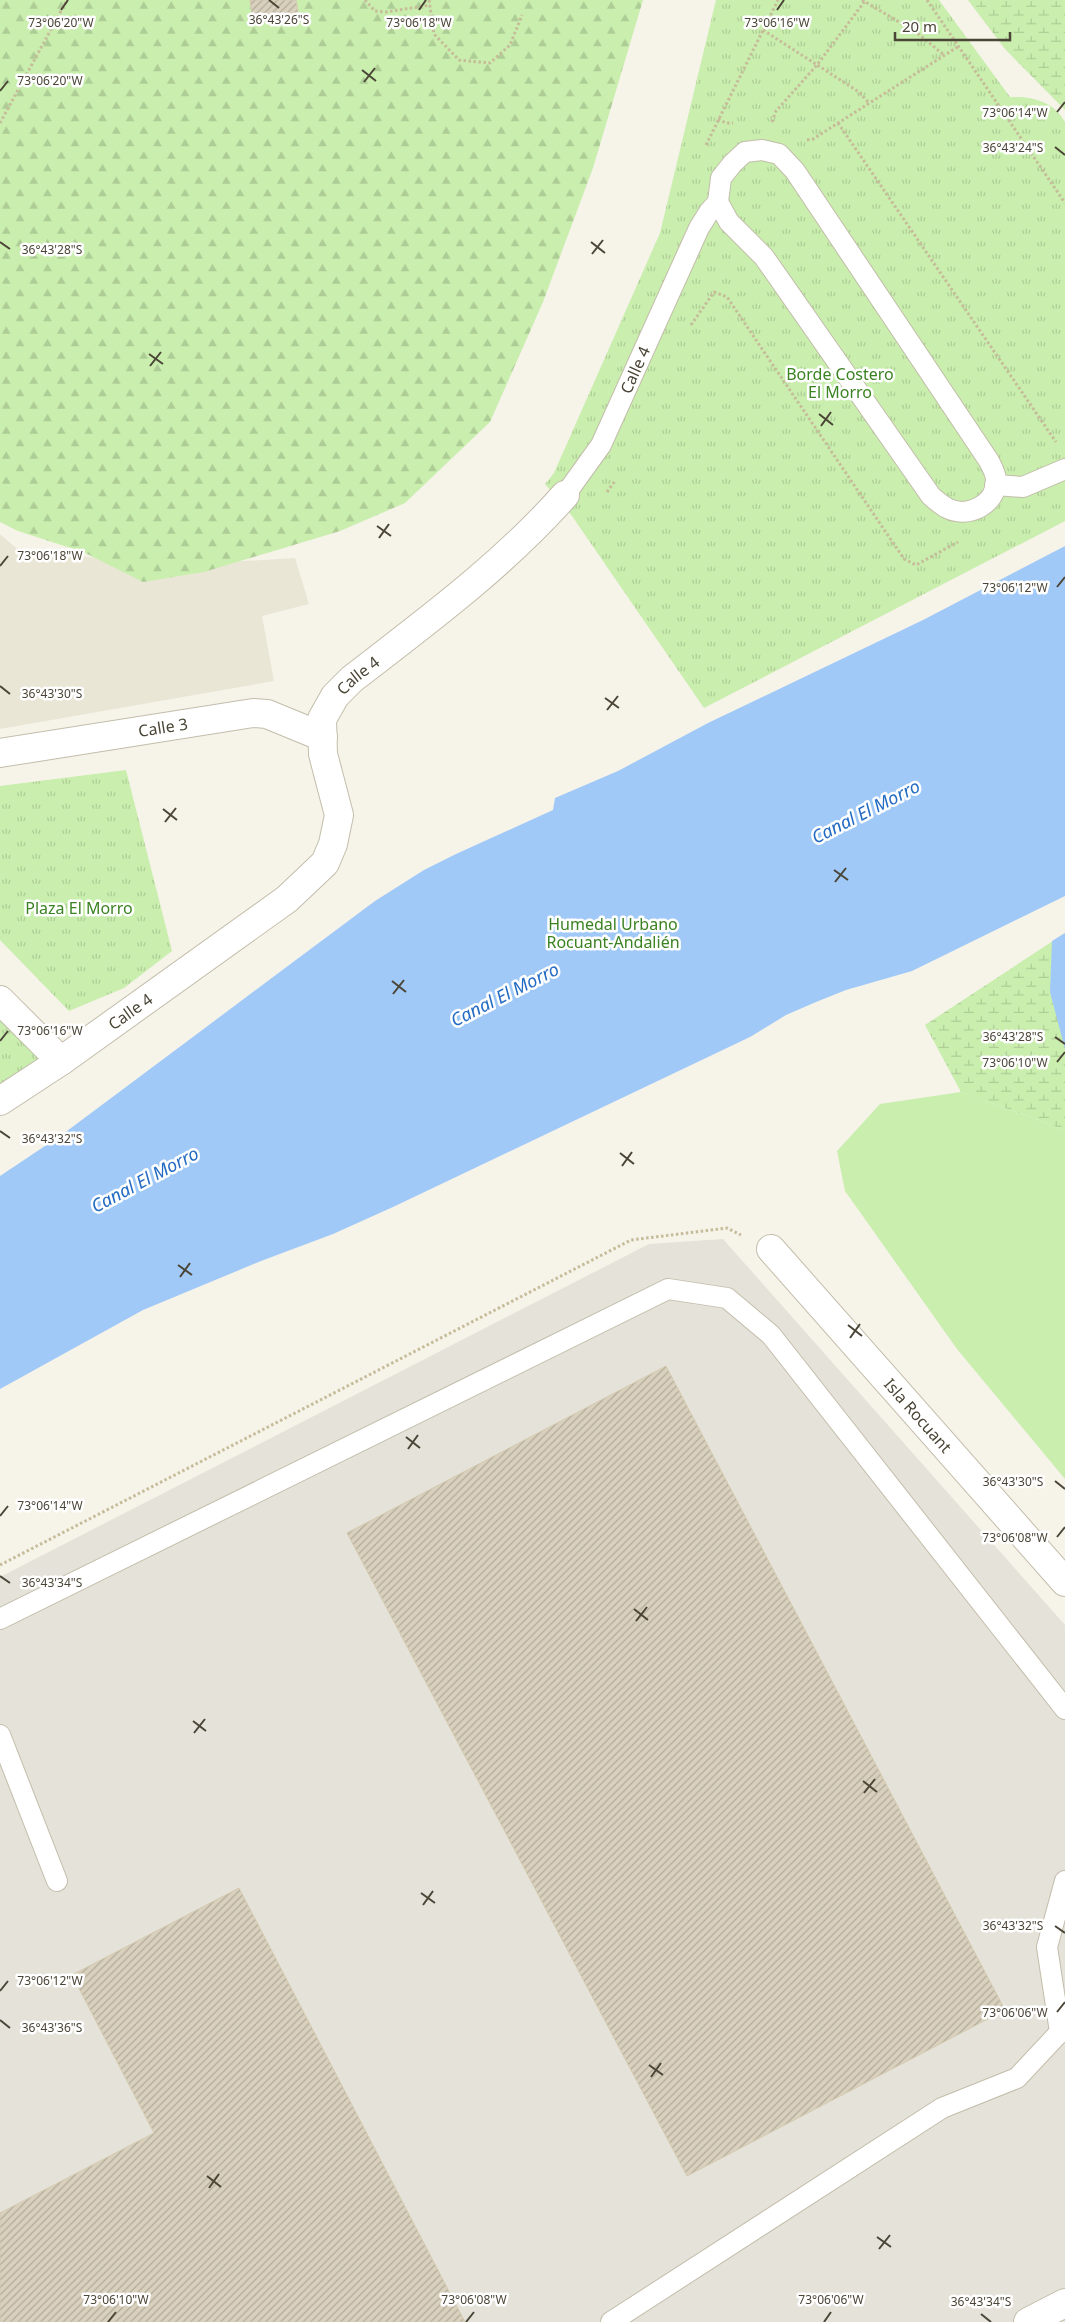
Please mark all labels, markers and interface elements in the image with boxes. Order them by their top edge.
scale bar [895,10,1010,42]
text: 36°43'26"S [249,11,310,28]
text: 73°06'20"W [28,14,94,31]
text: 73°06'18"W [386,14,452,31]
text: 73°06'16"W [744,14,810,31]
text: 20 m [902,16,937,36]
text: 73°06'20"W [17,72,83,89]
text: 73°06'14"W [982,104,1048,121]
text: 36°43'24"S [983,139,1044,156]
text: 36°43'28"S [22,241,83,258]
street label: Calle 4 [615,343,655,397]
park label: Borde Costero El Morro [786,363,894,403]
text: 73°06'18"W [17,547,83,564]
text: 73°06'12"W [982,579,1048,596]
street label: Calle 4 [331,651,384,700]
text: 36°43'30"S [22,685,83,702]
street label: Calle 3 [137,712,189,742]
water label: Canal El Morro [807,773,924,849]
park label: Plaza El Morro [25,897,133,919]
park label: Humedal Urbano Rocuant-Andalién [546,913,680,953]
water label: Canal El Morro [446,956,563,1032]
street label: Calle 4 [104,988,157,1035]
text: 73°06'16"W [17,1022,83,1039]
text: 36°43'28"S [983,1028,1044,1045]
text: 73°06'10"W [982,1054,1048,1071]
text: 36°43'32"S [22,1130,83,1147]
water label: Canal El Morro [86,1141,203,1218]
street label: Isla Rocuant [879,1374,957,1457]
text: 36°43'30"S [983,1473,1044,1490]
text: 73°06'14"W [17,1497,83,1514]
text: 73°06'08"W [982,1529,1048,1546]
text: 36°43'34"S [22,1574,83,1591]
text: 36°43'32"S [983,1917,1044,1934]
text: 73°06'12"W [17,1972,83,1989]
text: 73°06'06"W [982,2004,1048,2021]
text: 36°43'36"S [22,2019,83,2036]
text: 73°06'10"W [83,2291,149,2308]
text: 73°06'08"W [441,2291,507,2308]
text: 73°06'06"W [798,2291,864,2308]
text: 36°43'34"S [951,2293,1012,2310]

